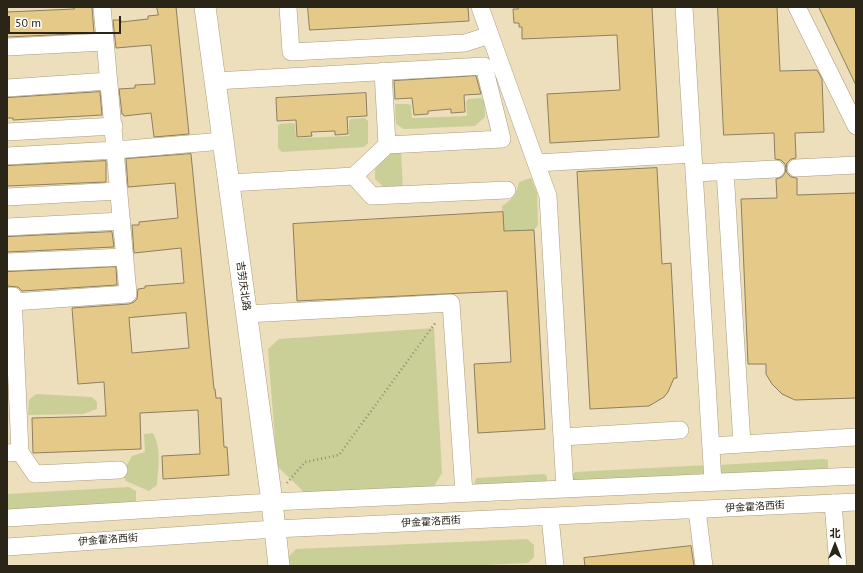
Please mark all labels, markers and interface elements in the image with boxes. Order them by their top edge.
scale bar [10,8,123,34]
text: 50 m [15,15,41,30]
street label: 吉劳庆北路 [234,260,252,312]
street label: 伊金霍洛西街 [725,499,785,515]
street label: 伊金霍洛西街 [401,514,461,530]
north arrow [815,525,855,565]
text: 北 [830,526,841,540]
street label: 伊金霍洛西街 [78,532,138,548]

